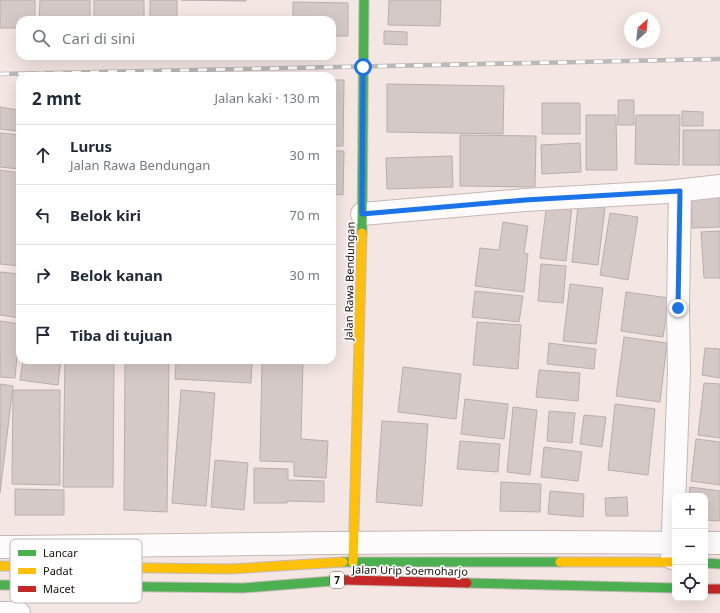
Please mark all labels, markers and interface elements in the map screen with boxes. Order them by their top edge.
north arrow [624,12,660,48]
search box [16,16,336,60]
icon: search [30,27,52,49]
text: Cari di sini [62,28,135,48]
route start [354,58,372,76]
text: 2 mnt [32,87,81,110]
text: Jalan kaki · 130 m [214,89,320,107]
text: Lurus [70,136,112,156]
icon: ahead [32,144,54,166]
text: 30 m [290,146,320,164]
text: Jalan Rawa Bendungan [70,156,210,174]
icon: left [32,204,54,226]
text: Belok kiri [70,205,141,225]
text: 70 m [290,206,320,224]
street label: Jalan Rawa Bendungan [340,221,358,342]
icon: right [32,264,54,286]
text: Belok kanan [70,265,163,285]
text: 30 m [290,266,320,284]
route end [669,299,687,317]
icon: arrive [32,324,54,346]
text: Tiba di tujuan [70,325,173,345]
map controls [672,493,708,601]
button: + [672,493,708,529]
button: − [672,529,708,565]
legend [10,539,142,603]
text: Lancar [43,545,78,560]
street label: Jalan Urip Soemoharjo [351,561,468,579]
text: Padat [43,563,73,578]
button: locate [672,565,708,601]
road number: 7 [330,572,344,588]
text: Macet [43,581,75,596]

